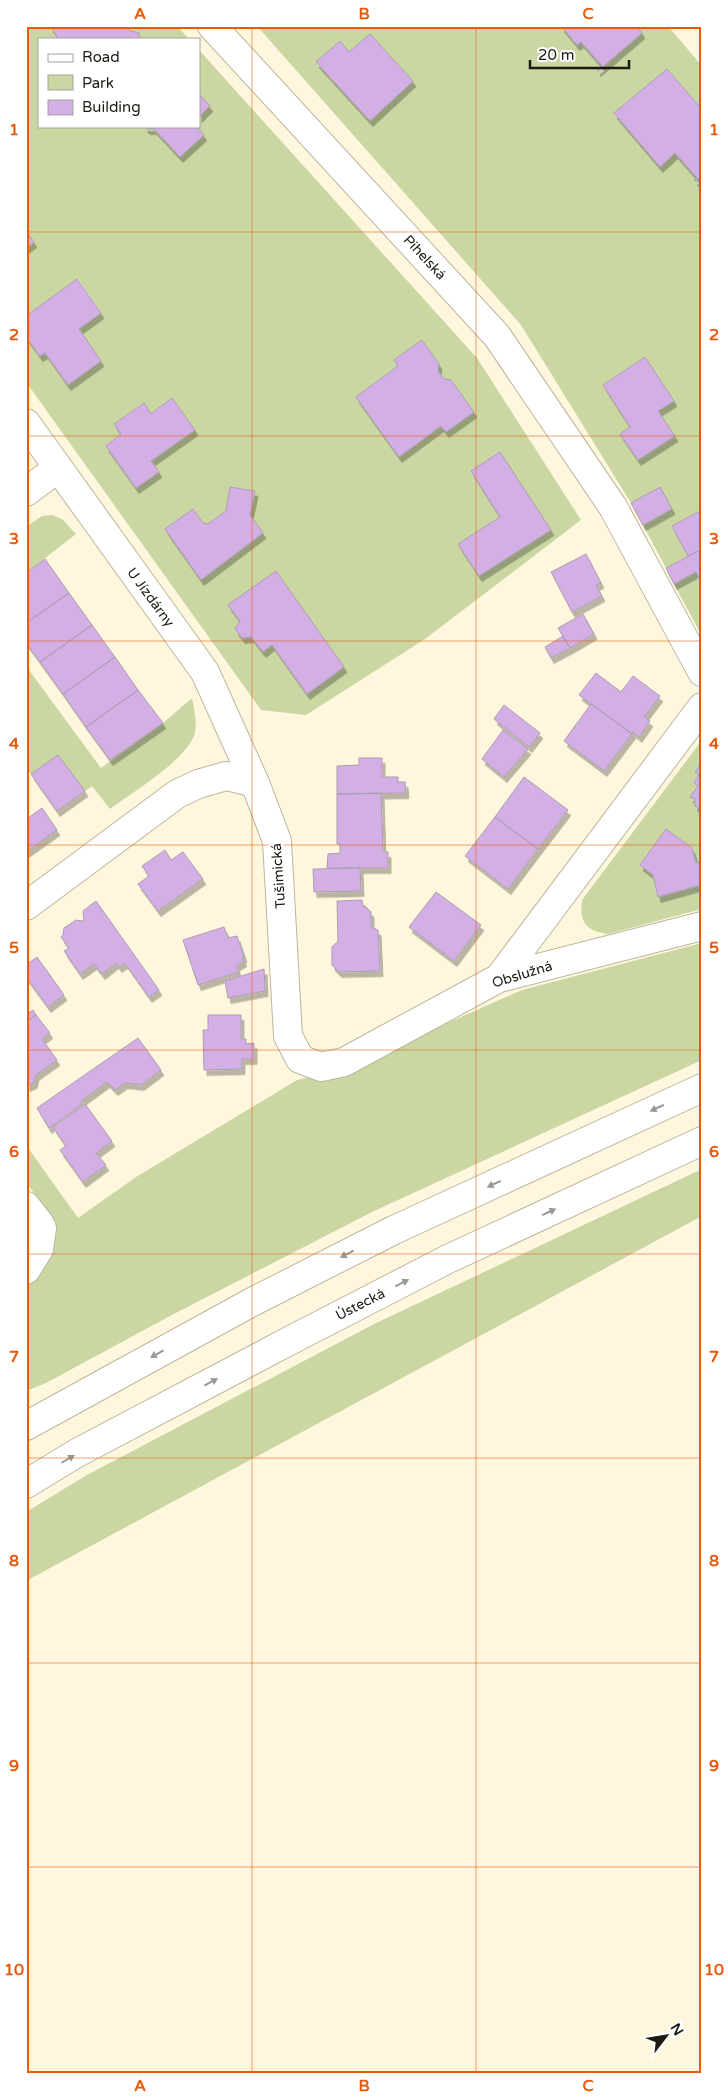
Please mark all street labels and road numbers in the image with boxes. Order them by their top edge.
street label: Pihelská [400,232,450,283]
street label: U Jízdárny [123,564,178,631]
street label: Tušimická [268,843,289,909]
street label: Obslužná [490,957,554,992]
street label: Ústecká [333,1285,388,1324]

